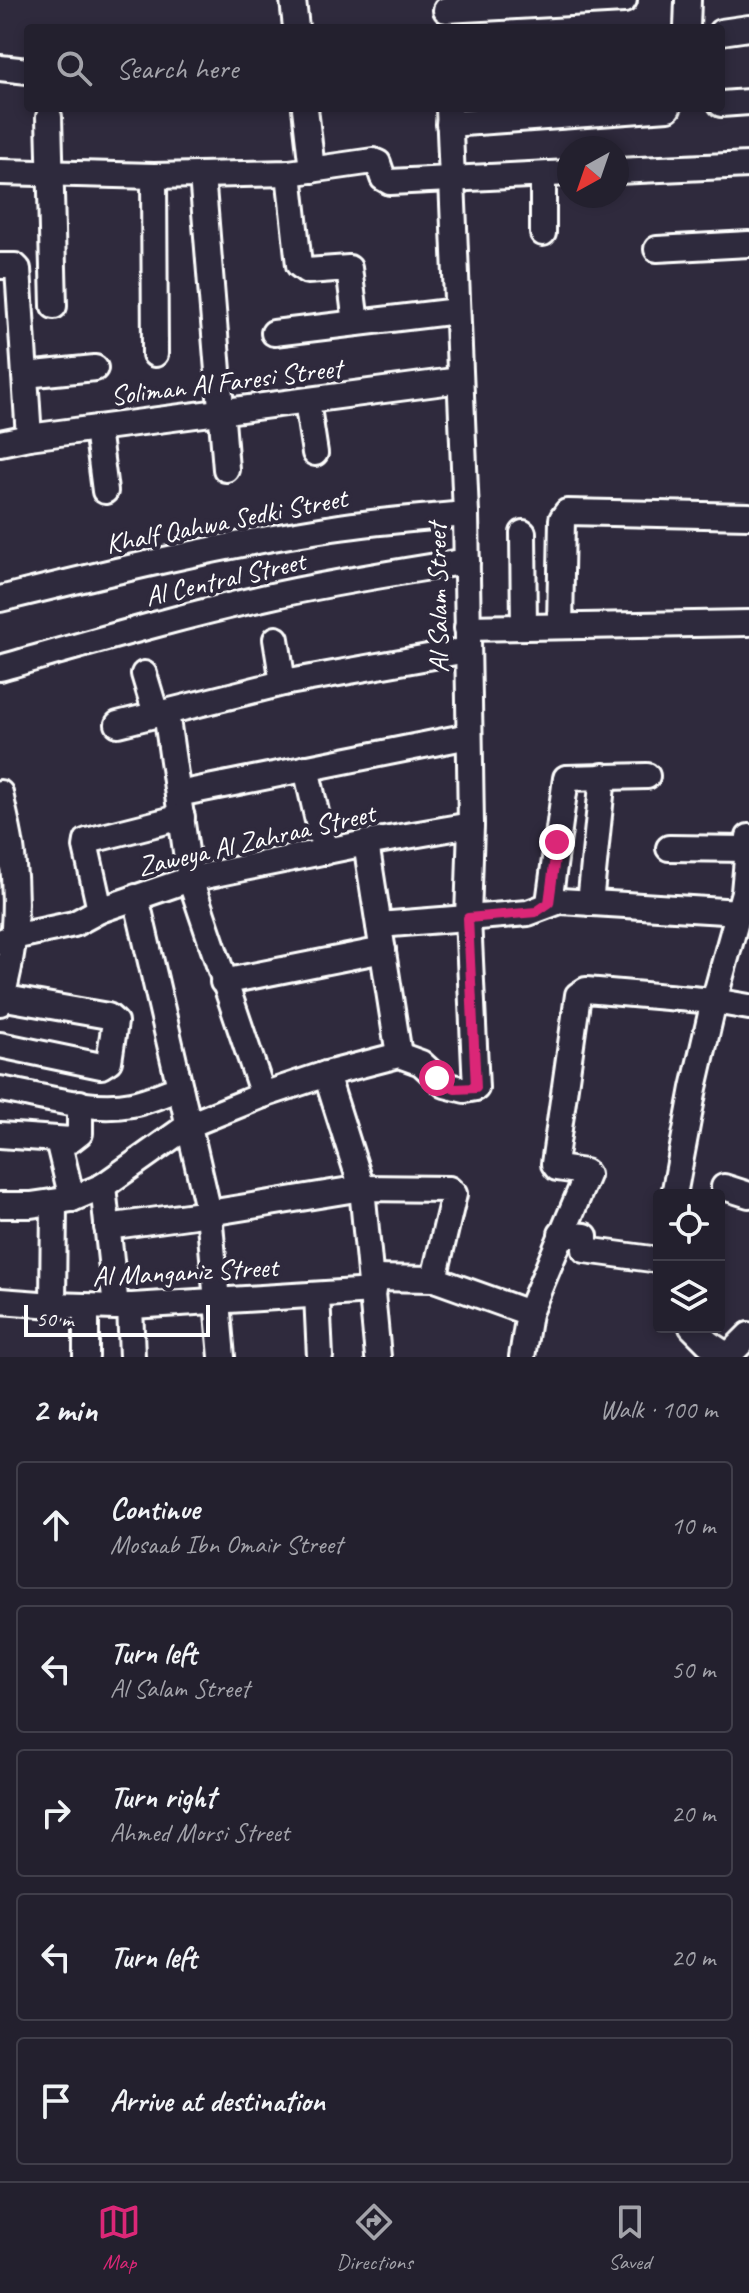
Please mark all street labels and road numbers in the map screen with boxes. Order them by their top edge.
street label: Soliman Al Faresi Street [109,350,347,413]
street label: Khalf Qahwa Sedki Street [102,479,352,561]
street label: Al Salam Street [419,519,456,673]
street label: Al Central Street [142,542,311,614]
street label: Zaweya Al Zahraa Street [134,795,381,884]
street label: Al Manganiz Street [91,1249,281,1294]

